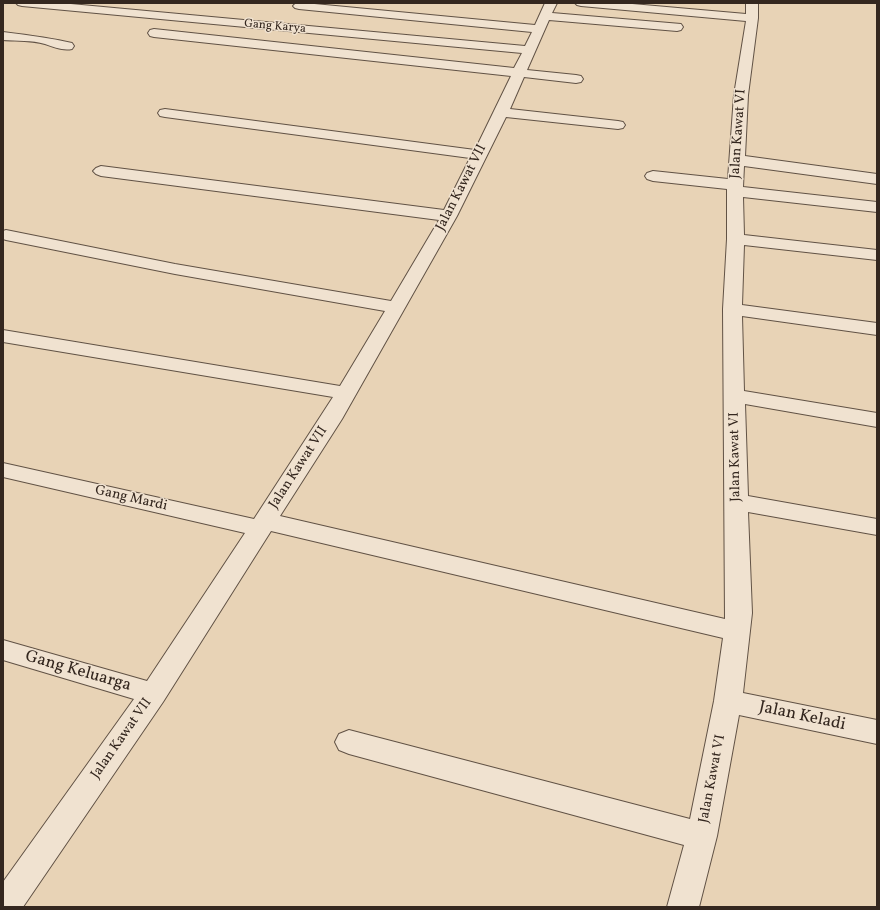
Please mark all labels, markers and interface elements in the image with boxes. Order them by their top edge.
street label: Gang Karya [243,17,307,37]
street label: Jalan Kawat VI [727,89,751,179]
street label: Jalan Kawat VII [433,142,491,234]
street label: Jalan Kawat VI [727,412,745,502]
street label: Jalan Kawat VII [266,424,332,512]
street label: Gang Mardi [93,483,169,515]
street label: Gang Keluarga [23,647,133,697]
street label: Jalan Kawat VII [88,695,156,783]
street label: Jalan Keladi [757,698,847,736]
street label: Jalan Kawat VI [696,733,730,825]

